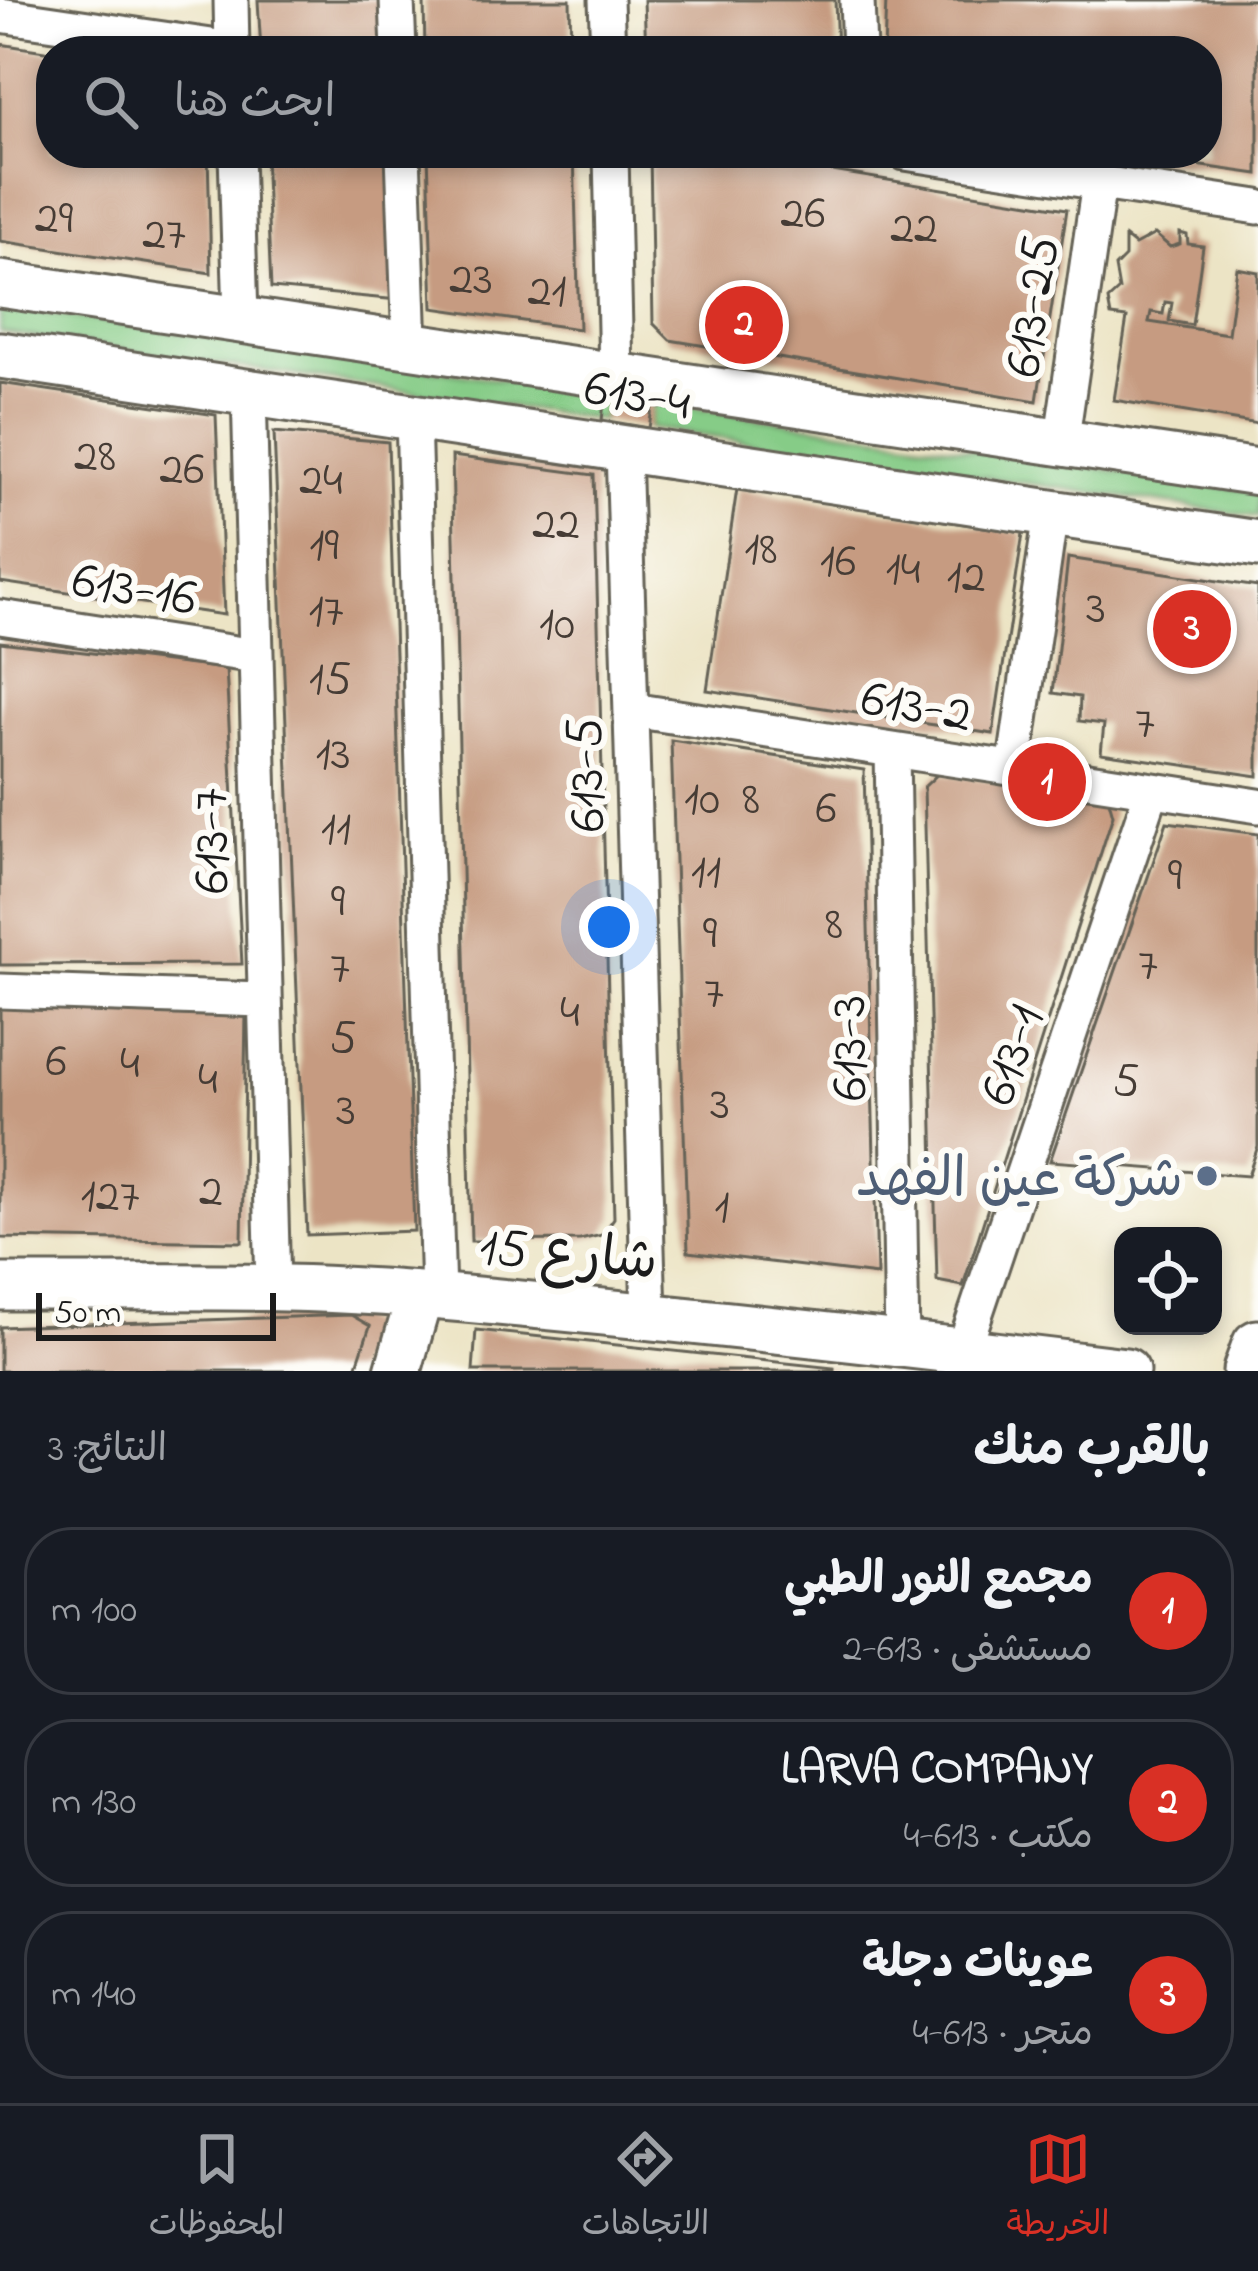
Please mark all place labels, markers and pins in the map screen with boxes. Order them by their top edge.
pin: 2 [705,280,783,370]
pin: 3 [1153,584,1231,674]
pin: 1 [1008,737,1086,827]
place label: شركة عين الفهد [856,1143,1183,1221]
marker: شركة عين الفهد [1194,1163,1220,1189]

